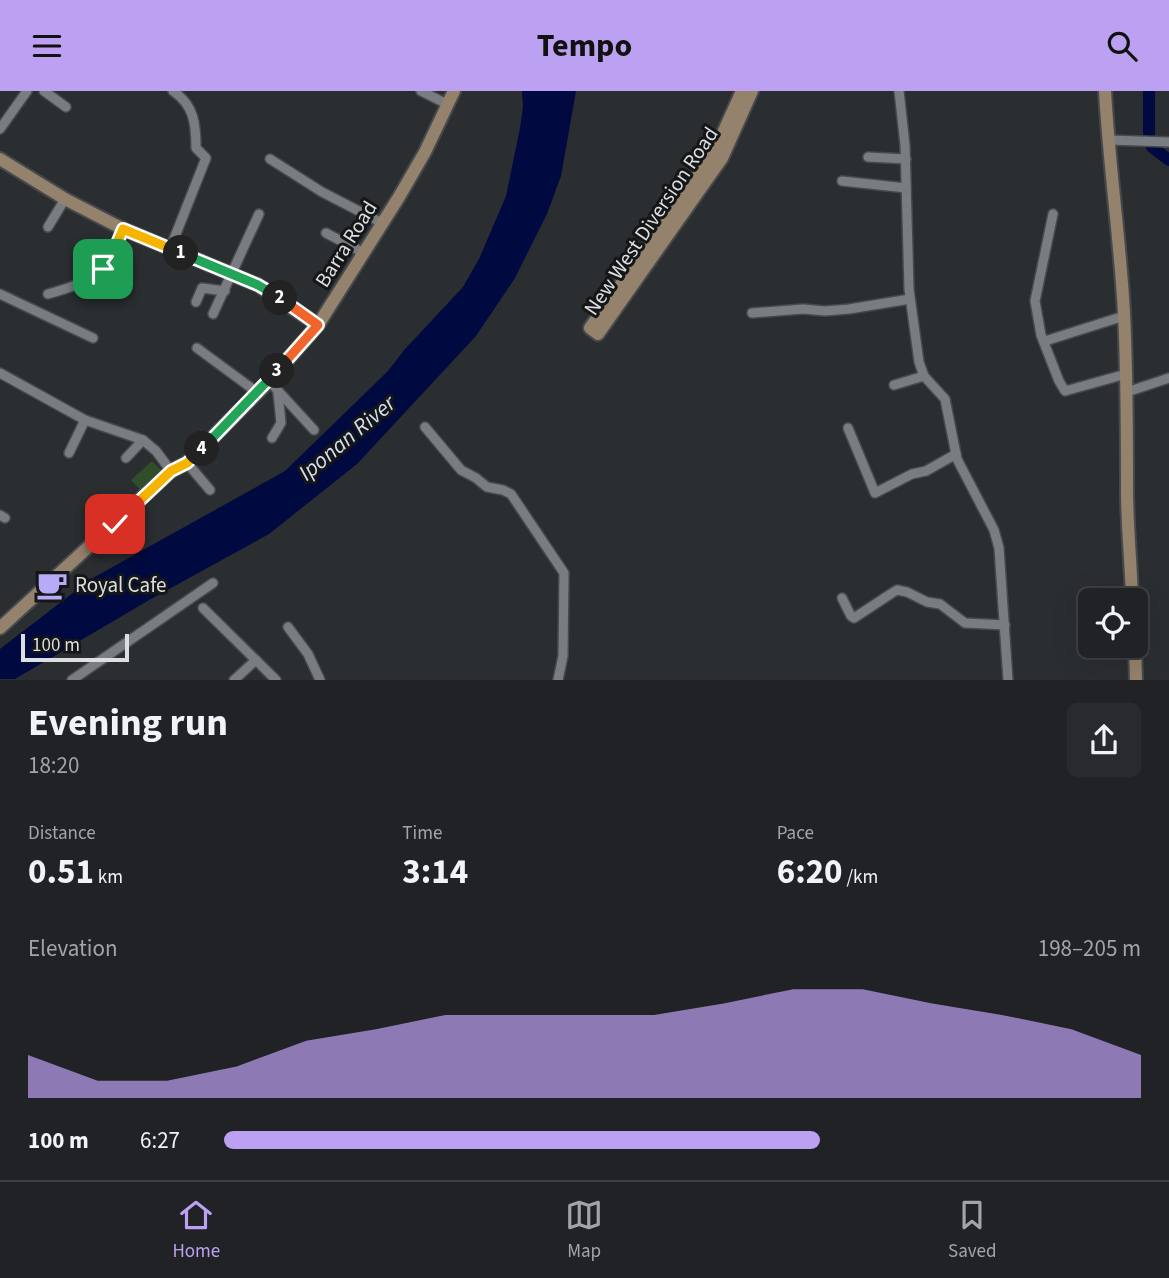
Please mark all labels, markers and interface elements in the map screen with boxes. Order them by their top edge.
text: Tempo [537,23,632,69]
icon: menu [28,27,66,65]
icon: search [1103,27,1141,65]
street label: New West Diversion Road [577,121,725,321]
street label: Barra Road [308,195,384,293]
pin: 1 [164,235,198,271]
pin [73,239,133,299]
text: 1 [175,239,186,266]
icon: arrive [84,250,122,288]
pin: 2 [262,281,298,315]
text: 2 [274,284,285,311]
pin: 3 [260,353,294,389]
text: 3 [271,357,282,384]
water label: Iponan River [291,387,404,489]
pin: 4 [184,431,220,467]
text: 4 [196,435,207,462]
pin [85,494,145,554]
icon: check [96,505,134,543]
cafe icon: Royal Cafe [35,568,69,602]
place label: Royal Cafe [75,570,166,600]
map controls [1078,588,1148,658]
button: locate [1078,588,1148,658]
scale bar [21,631,130,662]
text: 100 m [32,632,80,659]
text: Evening run [28,696,228,750]
button: share [1067,703,1141,777]
text: 18:20 [28,749,79,782]
text: Distance [28,820,96,847]
text: Time [402,820,442,847]
text: Pace [777,820,814,847]
text: 0.51 [28,847,94,897]
text: 3:14 [402,847,468,897]
text: 6:20 [777,847,843,897]
text: km [94,864,123,891]
text: /km [843,864,878,891]
text: Elevation [28,932,118,965]
text: 198–205 m [1038,932,1141,965]
text: 100 m [28,1124,89,1157]
text: 6:27 [140,1124,180,1157]
tab: Home [172,1196,220,1265]
tab: Map [565,1196,603,1265]
tab: Saved [948,1196,997,1265]

